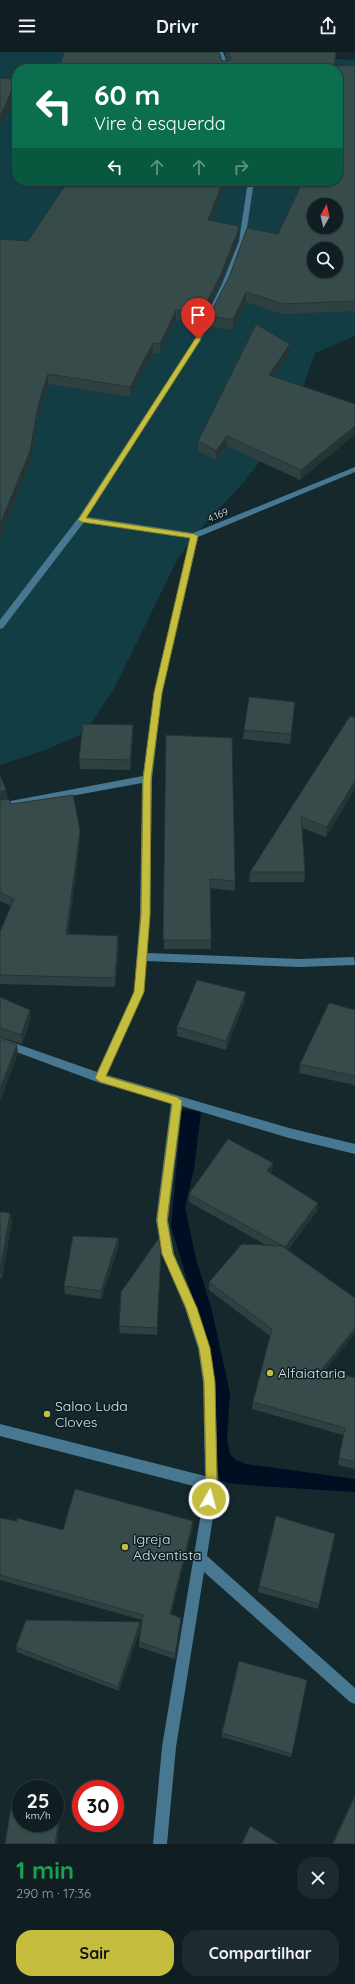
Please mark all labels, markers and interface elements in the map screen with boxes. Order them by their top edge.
icon: menu [16,15,38,37]
text: Drivr [156,15,199,38]
icon: share [317,15,339,37]
text: 60 m [94,77,160,112]
icon: left [28,80,80,132]
text: Vire à esquerda [94,112,226,135]
icon: left [104,156,126,178]
icon: ahead [146,156,168,178]
icon: ahead [188,156,210,178]
icon: right [230,156,252,178]
north arrow [307,198,343,234]
map controls [307,198,343,278]
button: search [307,242,343,278]
pin [181,298,215,339]
icon: arrive [187,304,209,326]
street label: 4.169 [206,505,231,525]
place label: Alfaiataria [278,1364,345,1382]
marker: Alfaiataria [265,1368,275,1378]
place label: Salao Luda Cloves [55,1397,128,1431]
marker: Salao Luda Cloves [42,1409,52,1419]
position arrow [188,1478,230,1520]
place label: Igreja Adventista [133,1530,201,1564]
marker: Igreja Adventista [120,1542,130,1552]
speed limit sign: 30 [72,1780,124,1832]
text: 25 [27,1788,49,1813]
text: km/h [25,1809,51,1822]
text: 1 min [16,1855,74,1885]
button: close [297,1857,339,1899]
text: 290 m · 17:36 [16,1885,91,1901]
button: Sair [16,1930,174,1976]
button: Compartilhar [182,1930,339,1976]

